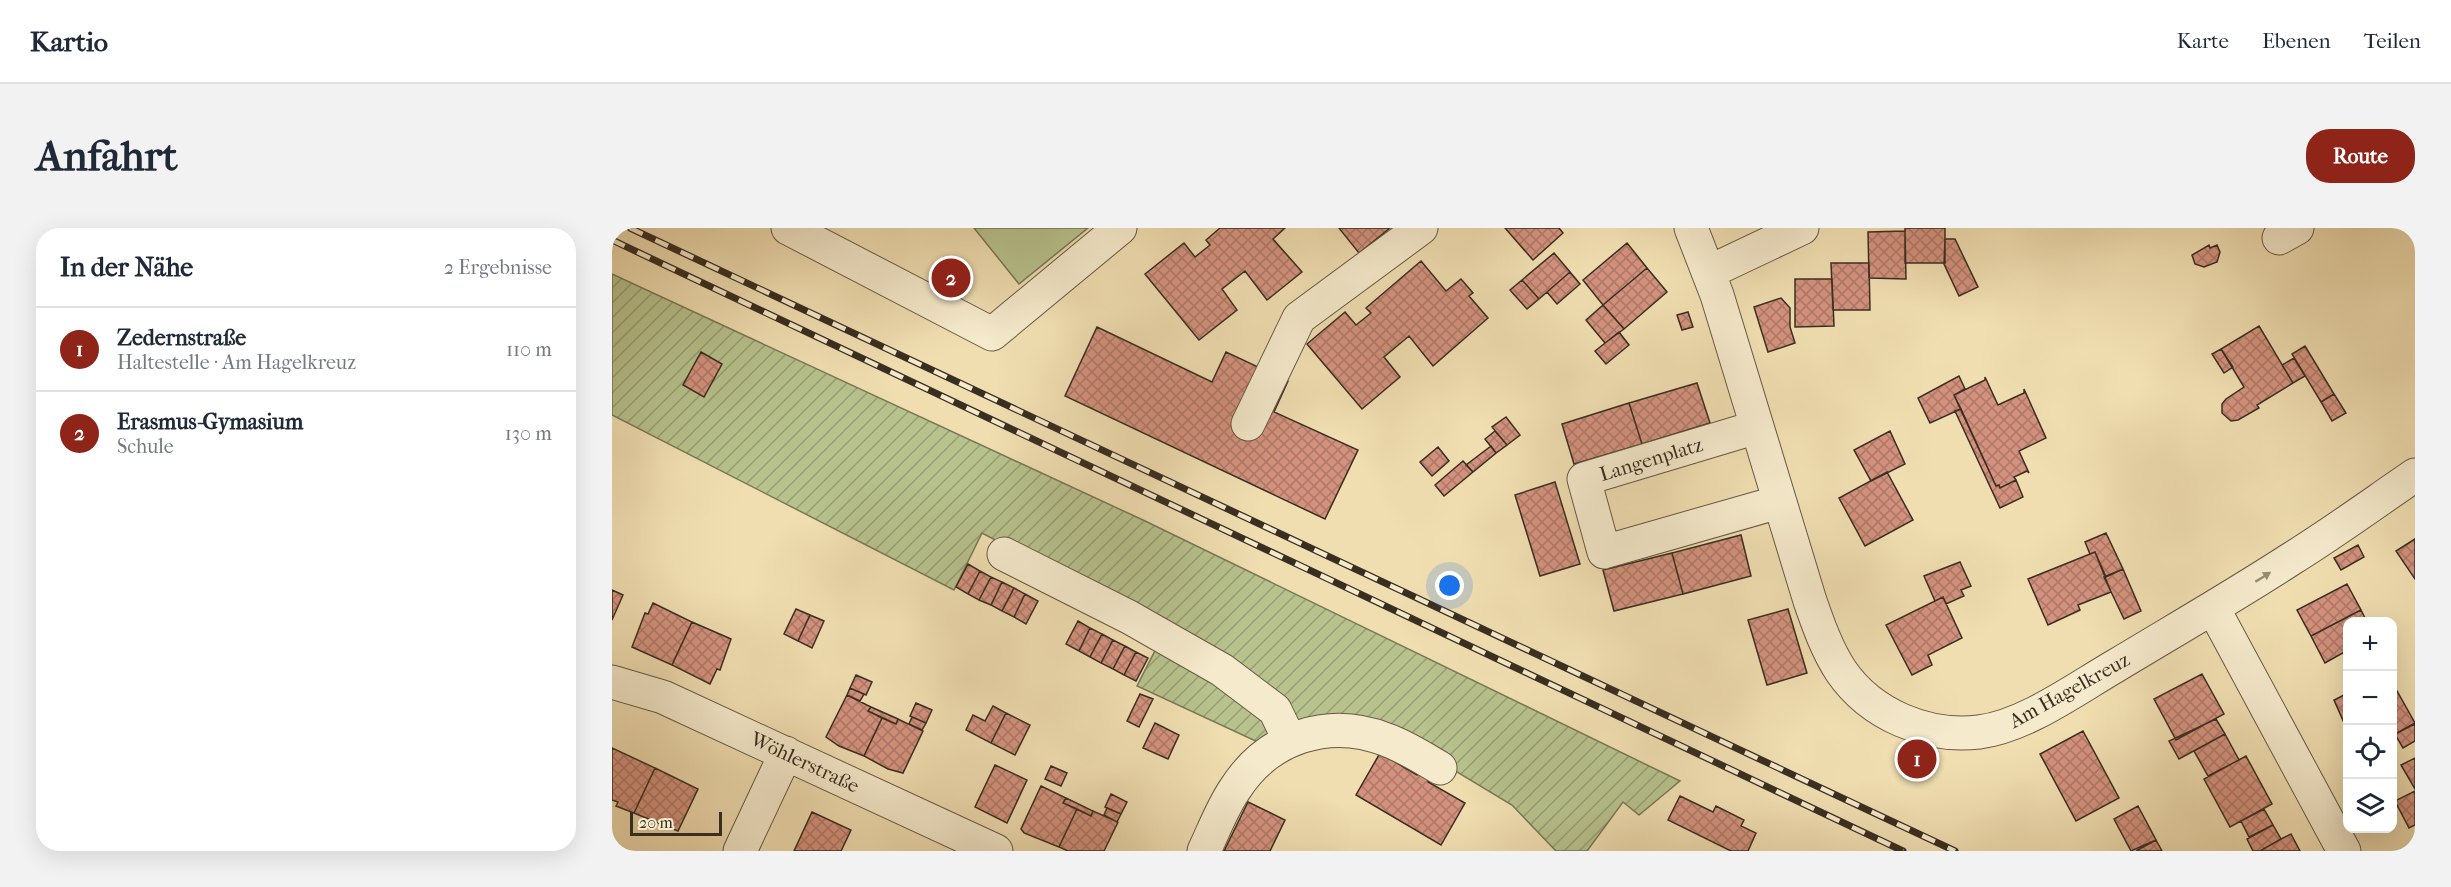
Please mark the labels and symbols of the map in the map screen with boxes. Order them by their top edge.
pin: 2 [932,256,970,300]
street label: Langenplatz [1597,433,1706,486]
your location [1435,571,1464,600]
one-way arrow [2254,572,2271,583]
street label: Am Hagelkreuz [2004,648,2133,733]
street label: Wöhlerstraße [746,727,863,798]
pin: 1 [1898,736,1936,782]
scale bar [630,809,722,836]

